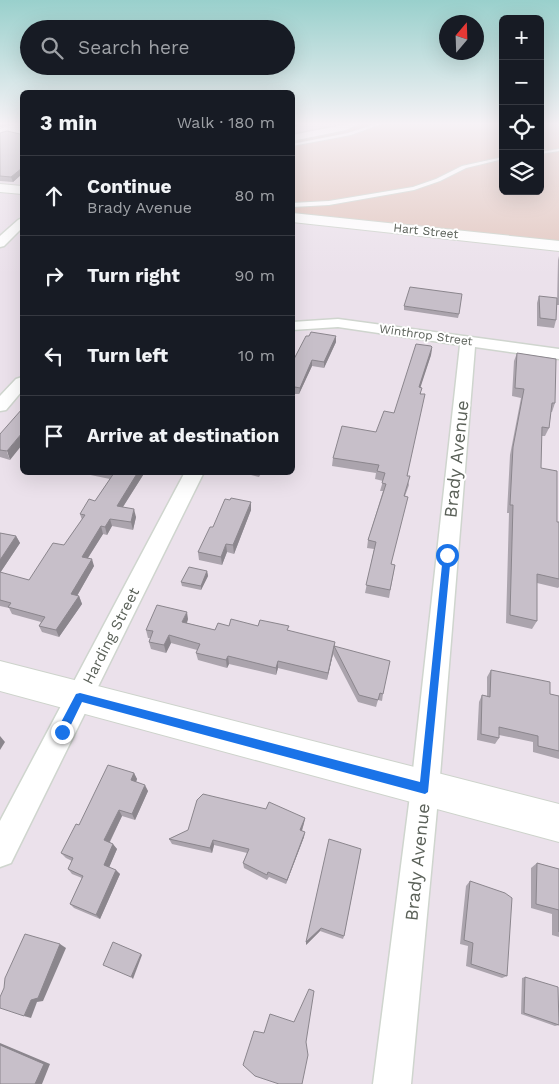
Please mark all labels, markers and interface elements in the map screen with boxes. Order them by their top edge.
north arrow [439,15,484,60]
map controls [499,15,544,195]
button: + [499,15,544,60]
search box [20,20,295,75]
icon: search [38,34,66,62]
text: Search here [78,36,189,59]
button: − [499,60,544,105]
button: locate [499,105,544,150]
text: 3 min [40,110,97,135]
text: Walk · 180 m [177,113,275,132]
button: layers [499,150,544,195]
text: Continue [87,175,171,198]
icon: ahead [40,182,68,210]
text: 80 m [234,186,275,205]
text: Brady Avenue [87,198,192,217]
street label: Hart Street [393,221,459,241]
icon: right [40,262,68,290]
text: Turn right [87,264,180,287]
text: 90 m [234,266,275,285]
street label: Winthrop Street [378,322,474,348]
icon: left [40,342,68,370]
text: Turn left [87,344,168,367]
text: 10 m [238,346,275,365]
street label: Brady Avenue [439,399,473,519]
icon: arrive [40,422,68,450]
text: Arrive at destination [87,424,279,447]
route start [436,544,459,567]
street label: Harding Street [79,584,143,687]
route end [51,721,74,744]
street label: Brady Avenue [400,802,434,922]

